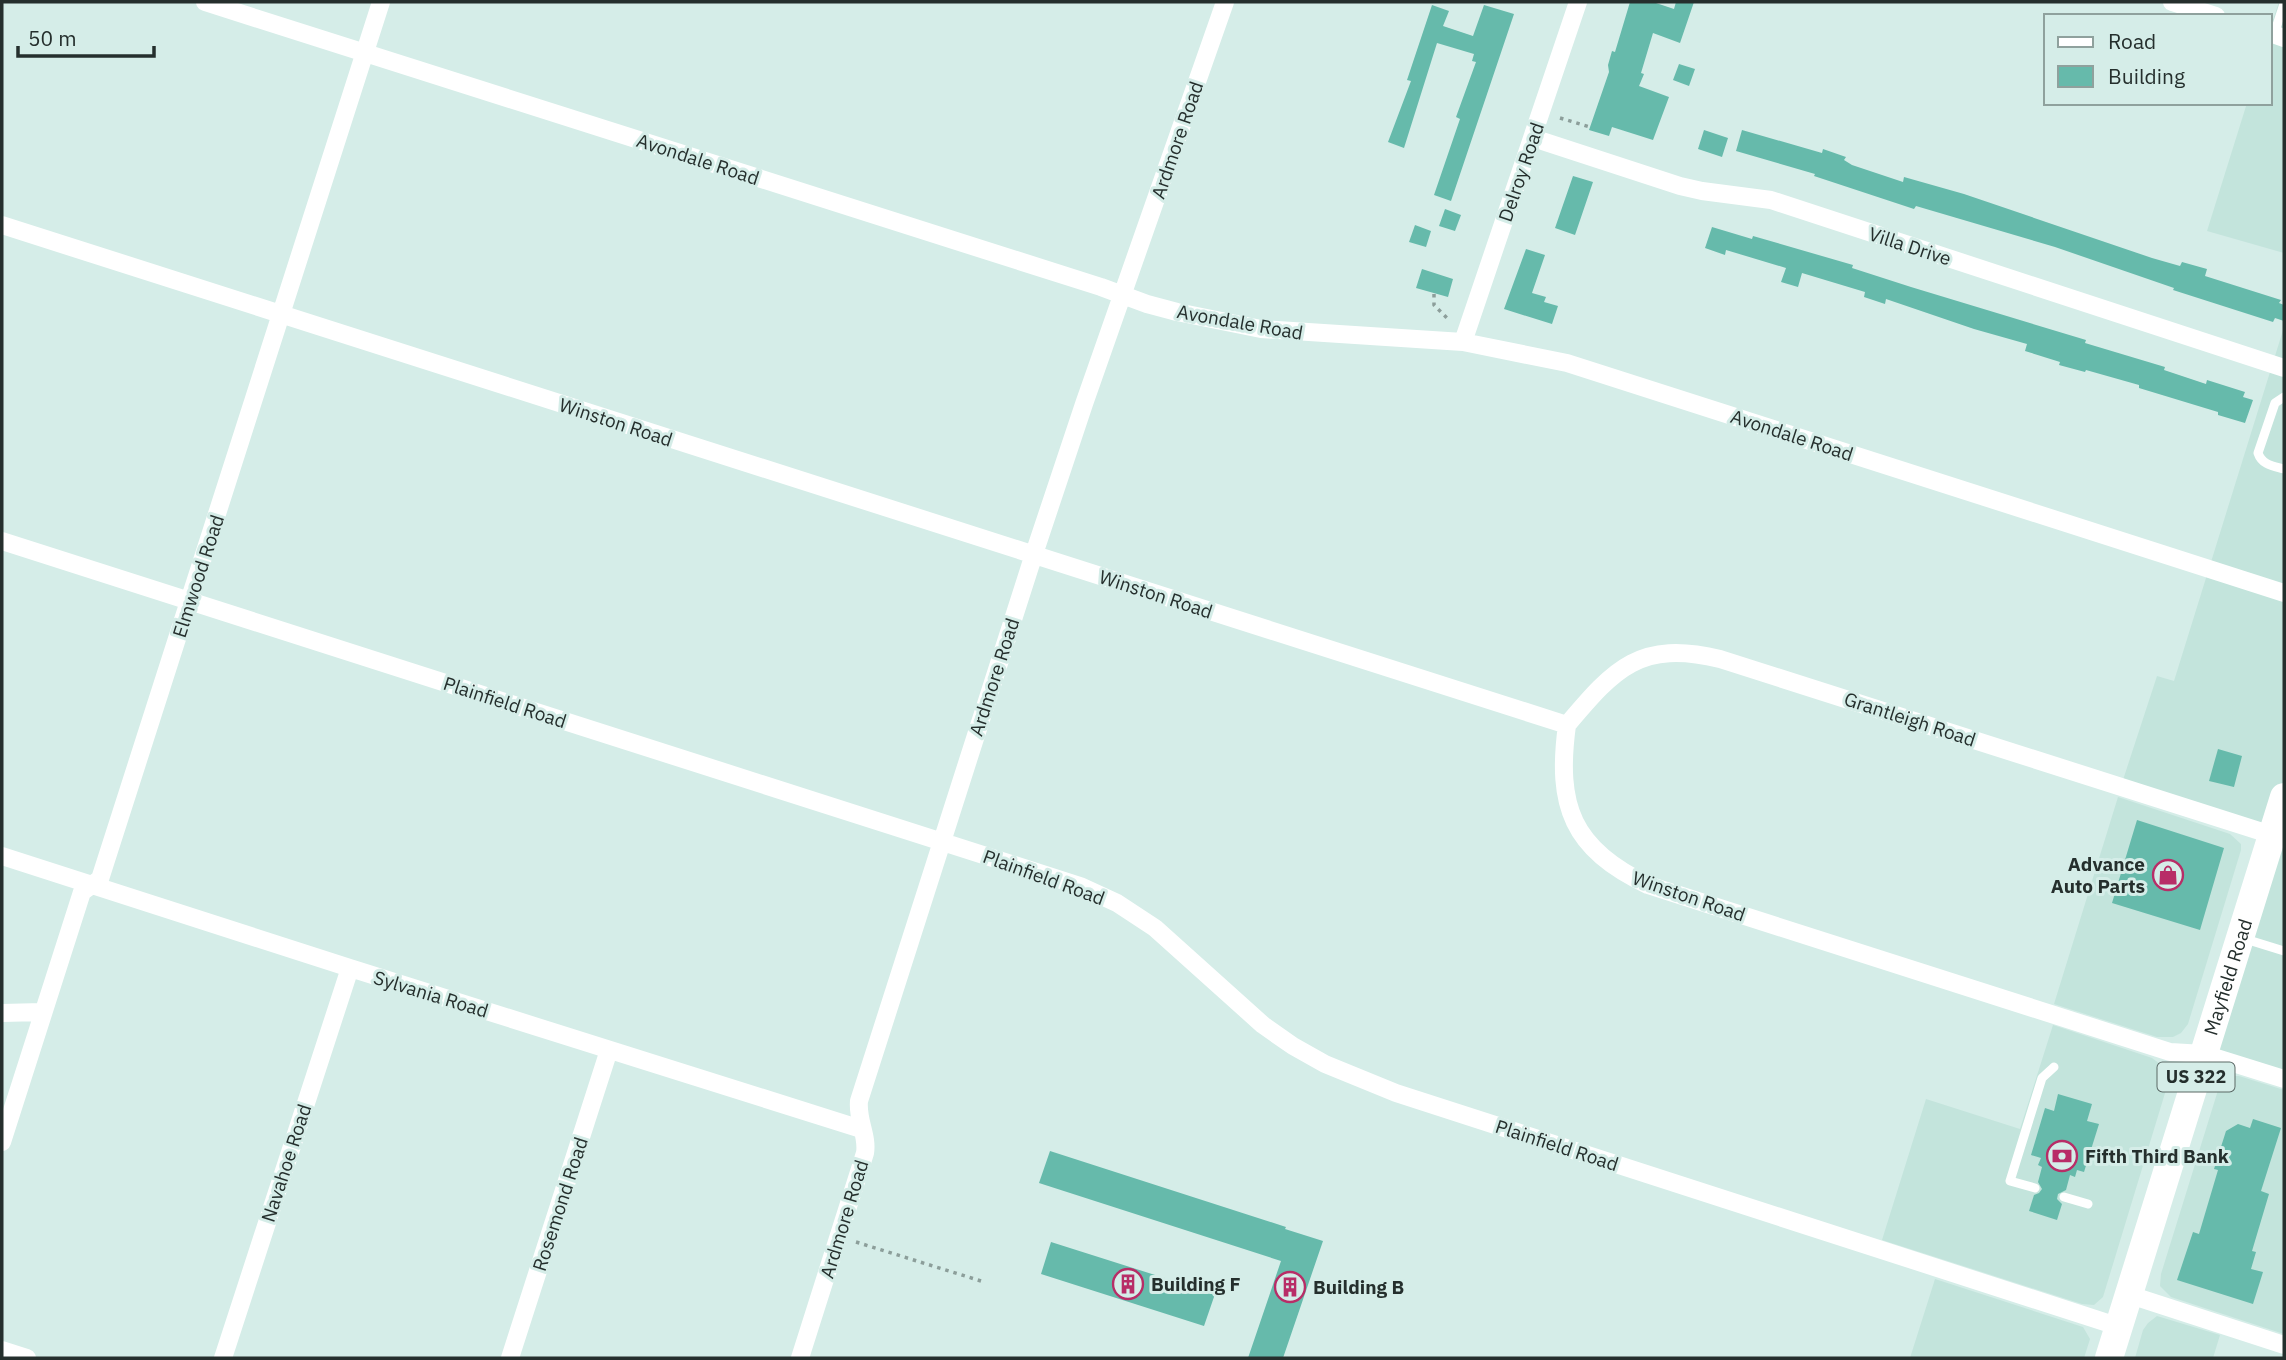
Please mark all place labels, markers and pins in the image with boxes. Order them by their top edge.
place label: Advance Auto Parts [2051,852,2145,898]
shop icon: Advance Auto Parts [2151,858,2185,892]
bank icon: Fifth Third Bank [2045,1139,2079,1173]
place label: Fifth Third Bank [2085,1144,2229,1168]
building icon: Building F [1111,1267,1145,1301]
building icon: Building B [1273,1270,1307,1304]
place label: Building F [1151,1272,1241,1296]
place label: Building B [1313,1275,1404,1299]

